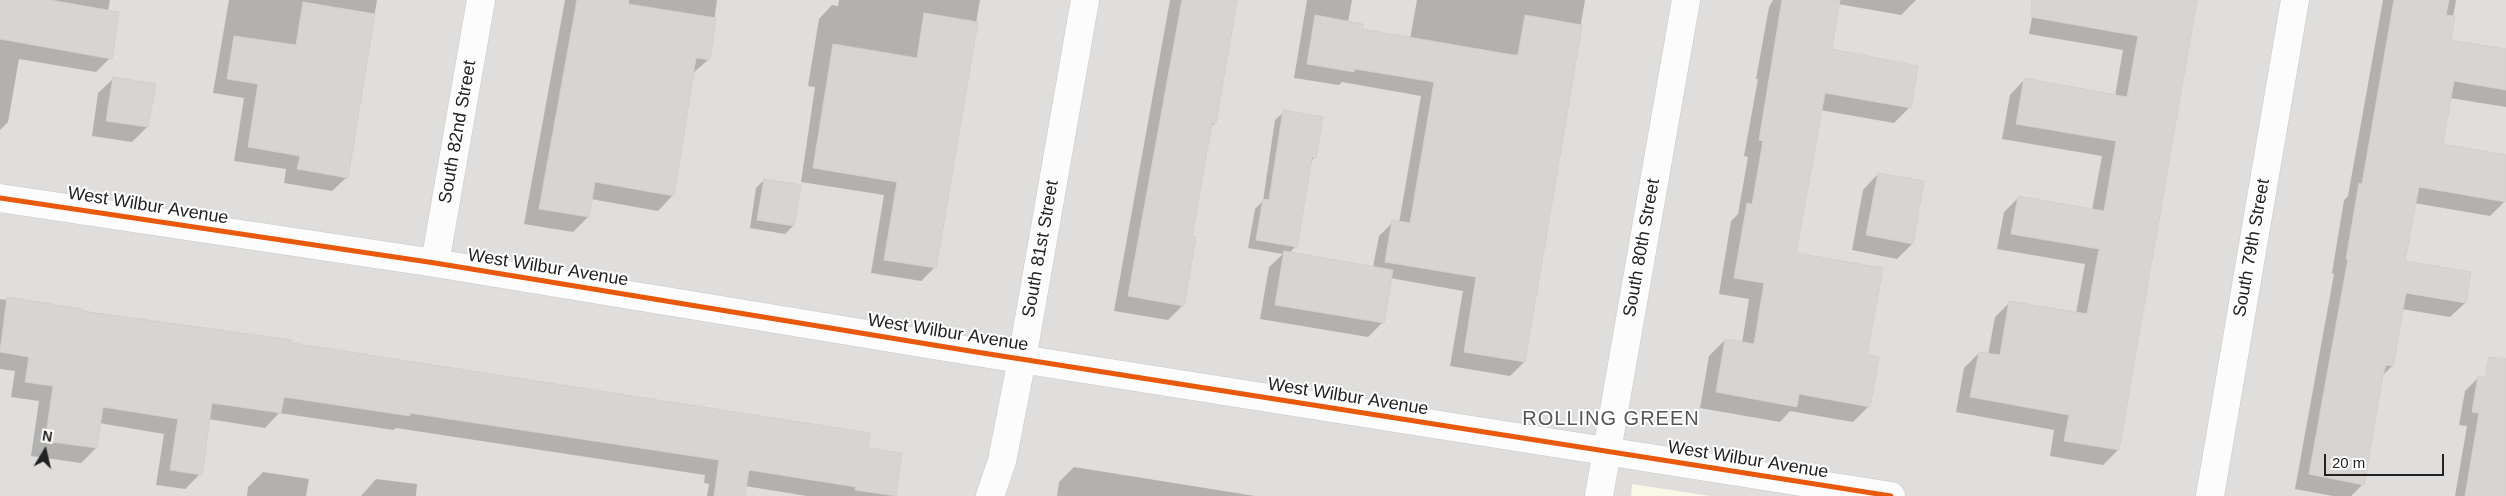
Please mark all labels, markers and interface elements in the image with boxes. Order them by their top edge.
street label: South 82nd Street [435,59,481,205]
street label: South 80th Street [1619,177,1665,319]
street label: South 79th Street [2229,177,2275,319]
street label: South 81st Street [1018,179,1064,319]
street label: West Wilbur Avenue [66,183,230,229]
street label: West Wilbur Avenue [466,245,630,291]
street label: West Wilbur Avenue [866,310,1030,356]
street label: West Wilbur Avenue [1266,374,1430,420]
district label: ROLLING GREEN [1521,407,1701,431]
north arrow [20,426,70,476]
text: N [41,427,54,445]
street label: West Wilbur Avenue [1666,437,1830,483]
scale bar [2326,444,2446,476]
text: 20 m [2332,454,2365,471]

